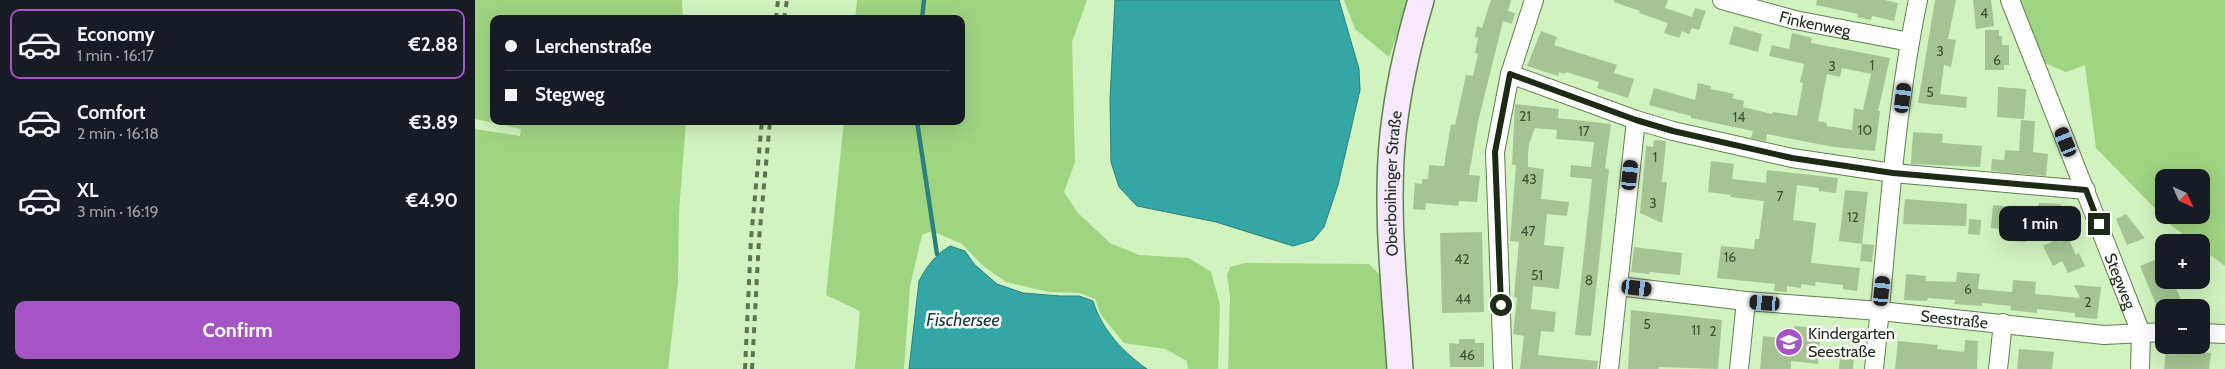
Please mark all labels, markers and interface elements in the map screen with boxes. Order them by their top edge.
house number: 4 [1980,4,1988,22]
street label: Finkenweg [1777,7,1853,41]
icon: car [17,22,62,67]
text: Economy [77,23,155,46]
text: €2.88 [409,33,458,56]
text: Lerchenstraße [535,35,652,58]
house number: 3 [1936,42,1944,60]
text: 1 min · 16:17 [77,46,154,65]
house number: 6 [1993,51,2001,69]
house number: 1 [1870,56,1874,74]
house number: 3 [1828,57,1836,75]
car [1893,82,1912,114]
text: Stegweg [535,83,605,106]
house number: 5 [1926,83,1934,101]
icon: car [17,100,62,145]
text: Comfort [77,101,146,124]
house number: 21 [1519,107,1531,125]
house number: 14 [1733,108,1745,126]
street label: Oberboihinger Straße [1381,109,1406,257]
text: €3.89 [409,111,458,134]
house number: 10 [1858,121,1872,139]
house number: 17 [1578,122,1590,140]
text: 2 min · 16:18 [77,124,159,143]
car [2053,125,2078,159]
house number: 1 [1653,148,1657,166]
car [1620,159,1639,191]
north arrow [2155,169,2210,224]
map controls [2155,169,2210,354]
house number: 43 [1521,170,1537,188]
icon: car [17,178,62,223]
text: XL [77,179,98,202]
house number: 7 [1776,187,1784,205]
text: €4.90 [406,189,458,212]
house number: 3 [1649,194,1657,212]
text: 3 min · 16:19 [77,202,159,221]
callout: 1 min [1999,206,2081,242]
house number: 12 [1847,208,1859,226]
route end [2088,213,2110,235]
text: 1 min [2022,214,2058,233]
house number: 47 [1520,222,1536,240]
button: + [2155,234,2210,289]
house number: 16 [1724,248,1736,266]
house number: 42 [1454,250,1470,268]
street label: Stegweg [2101,251,2140,313]
house number: 51 [1531,266,1543,284]
house number: 8 [1585,271,1593,289]
car [1872,275,1891,307]
car [1621,279,1652,297]
house number: 6 [1964,280,1972,298]
house number: 44 [1455,290,1471,308]
house number: 2 [2084,293,2092,311]
route start [1490,294,1512,316]
car [1749,294,1780,312]
button: − [2155,299,2210,354]
button: Confirm [15,301,460,359]
street label: Seestraße [1920,306,1989,333]
water label: Fischersee [926,309,1000,331]
house number: 5 [1643,315,1651,333]
house number: 11 [1691,321,1701,339]
house number: 2 [1709,322,1717,340]
place label: Kindergarten Seestraße [1808,324,1895,361]
school or university icon: Kindergarten Seestraße [1774,327,1804,357]
house number: 46 [1459,346,1475,364]

